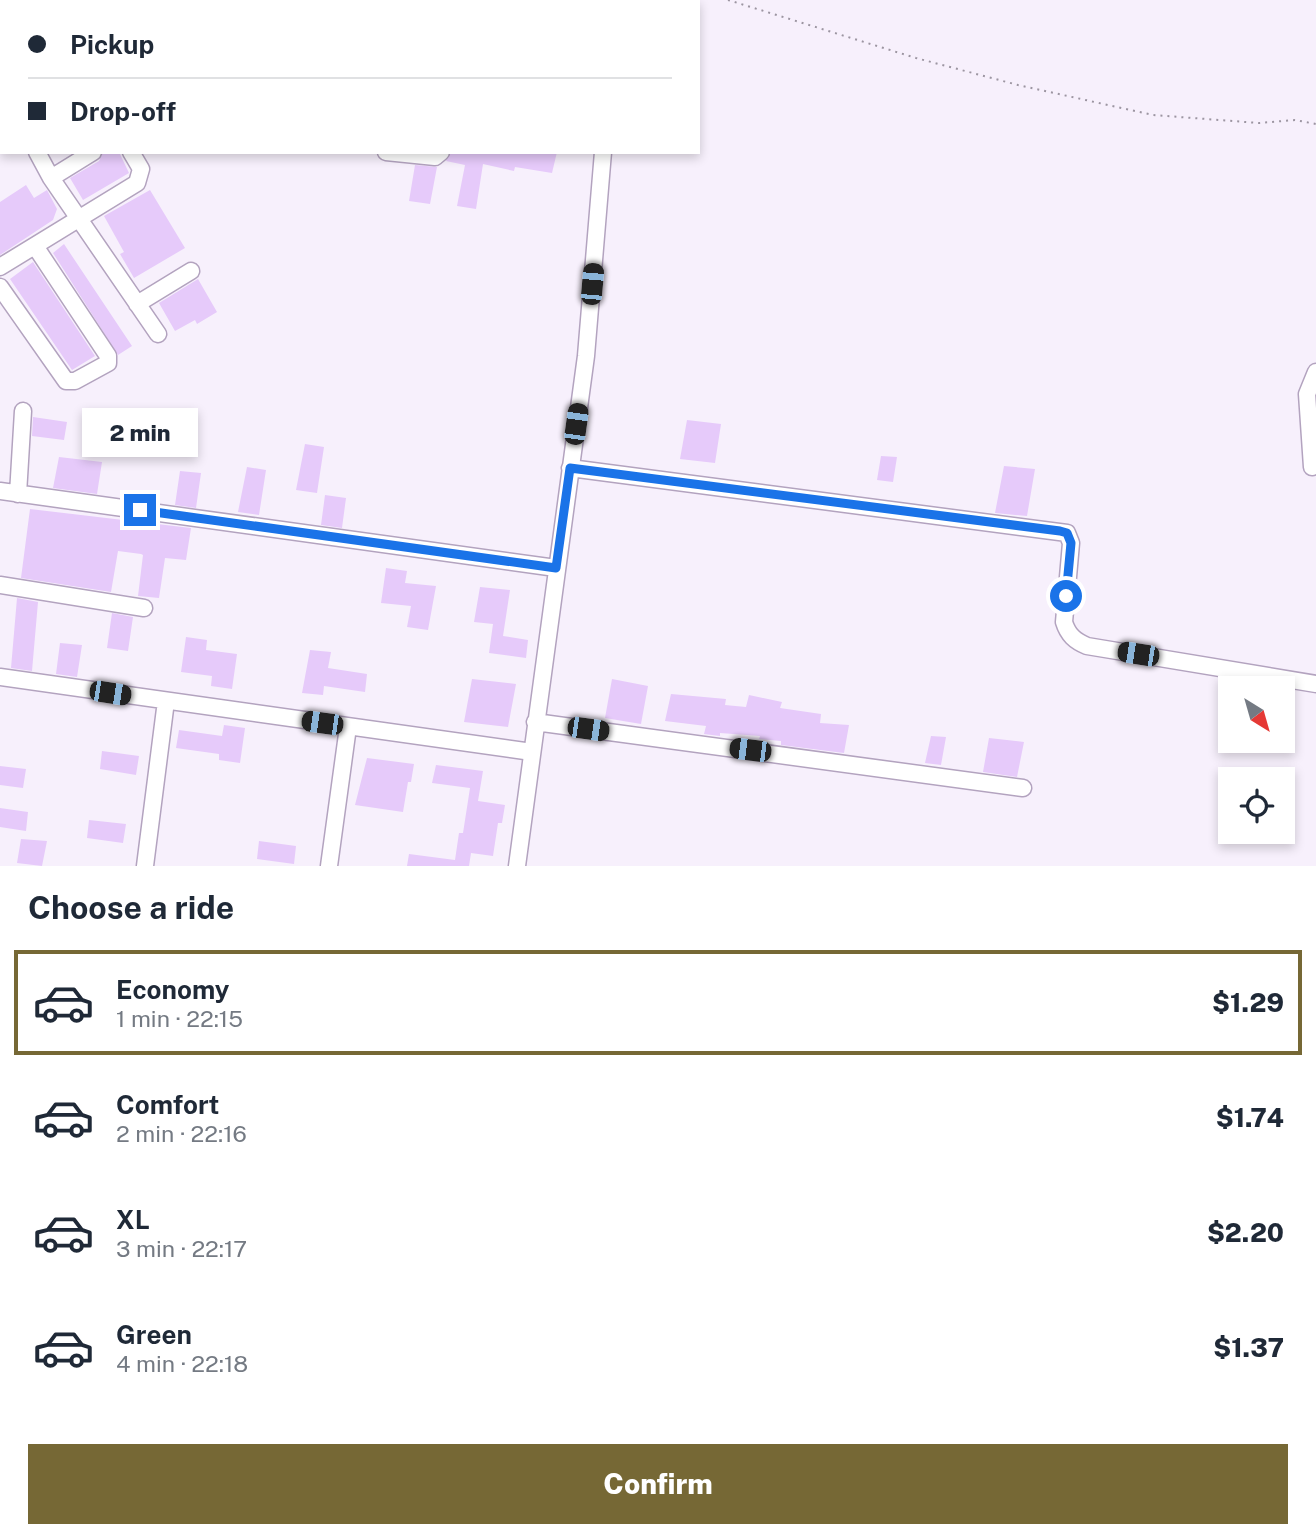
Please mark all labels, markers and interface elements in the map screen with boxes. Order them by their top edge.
text: Pickup [70,29,154,60]
text: Drop-off [70,96,176,127]
car [580,262,605,306]
car [563,402,590,446]
callout: 2 min [82,408,198,458]
text: 2 min [109,419,171,446]
route end [124,494,156,526]
route start [1050,580,1082,612]
car [1116,640,1161,668]
north arrow [1218,676,1295,752]
map controls [1218,676,1295,844]
car [88,679,133,707]
car [300,710,345,736]
car [566,716,611,742]
car [728,737,773,763]
button: locate [1218,767,1295,844]
text: Choose a ride [28,889,234,926]
icon: car [32,971,95,1034]
text: Economy [116,974,229,1005]
text: $1.29 [1212,987,1284,1018]
text: 1 min · 22:15 [116,1005,243,1032]
icon: car [32,1086,95,1149]
text: Comfort [116,1089,219,1120]
text: $1.74 [1216,1102,1284,1133]
text: 2 min · 22:16 [116,1120,247,1147]
icon: car [32,1201,95,1264]
text: XL [116,1204,150,1235]
text: $2.20 [1207,1217,1284,1248]
text: 3 min · 22:17 [116,1235,247,1262]
icon: car [32,1316,95,1379]
text: Green [116,1319,192,1350]
text: $1.37 [1213,1332,1284,1363]
text: 4 min · 22:18 [116,1350,248,1377]
button: Confirm [28,1444,1288,1524]

